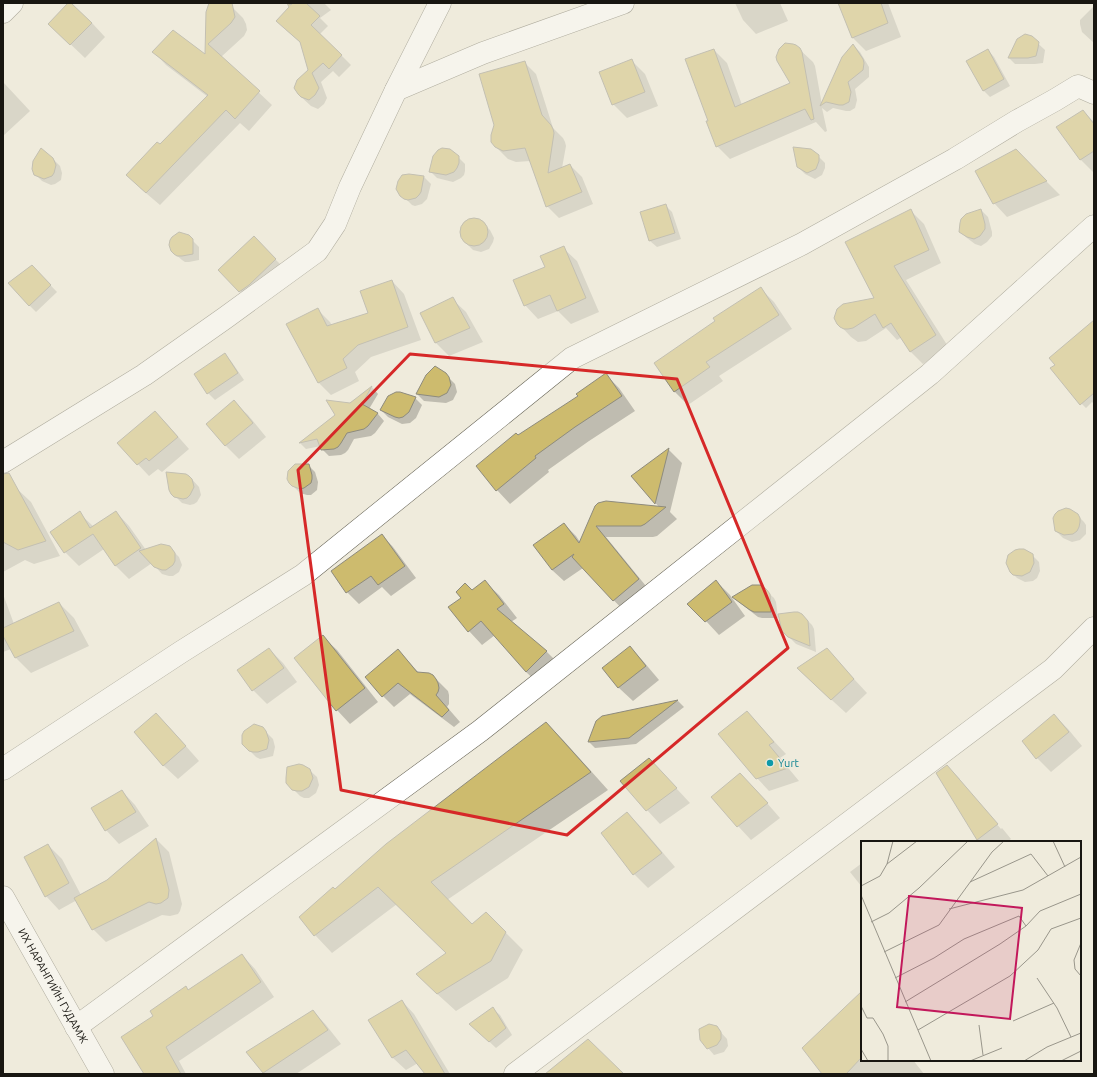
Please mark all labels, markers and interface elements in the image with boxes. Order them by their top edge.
place label: Yurt [778,757,800,769]
marker: Yurt [765,758,775,768]
inset map [861,841,1081,1061]
street label: ИХ НАРАНГИЙН ГУДАМЖ [16,926,91,1046]

